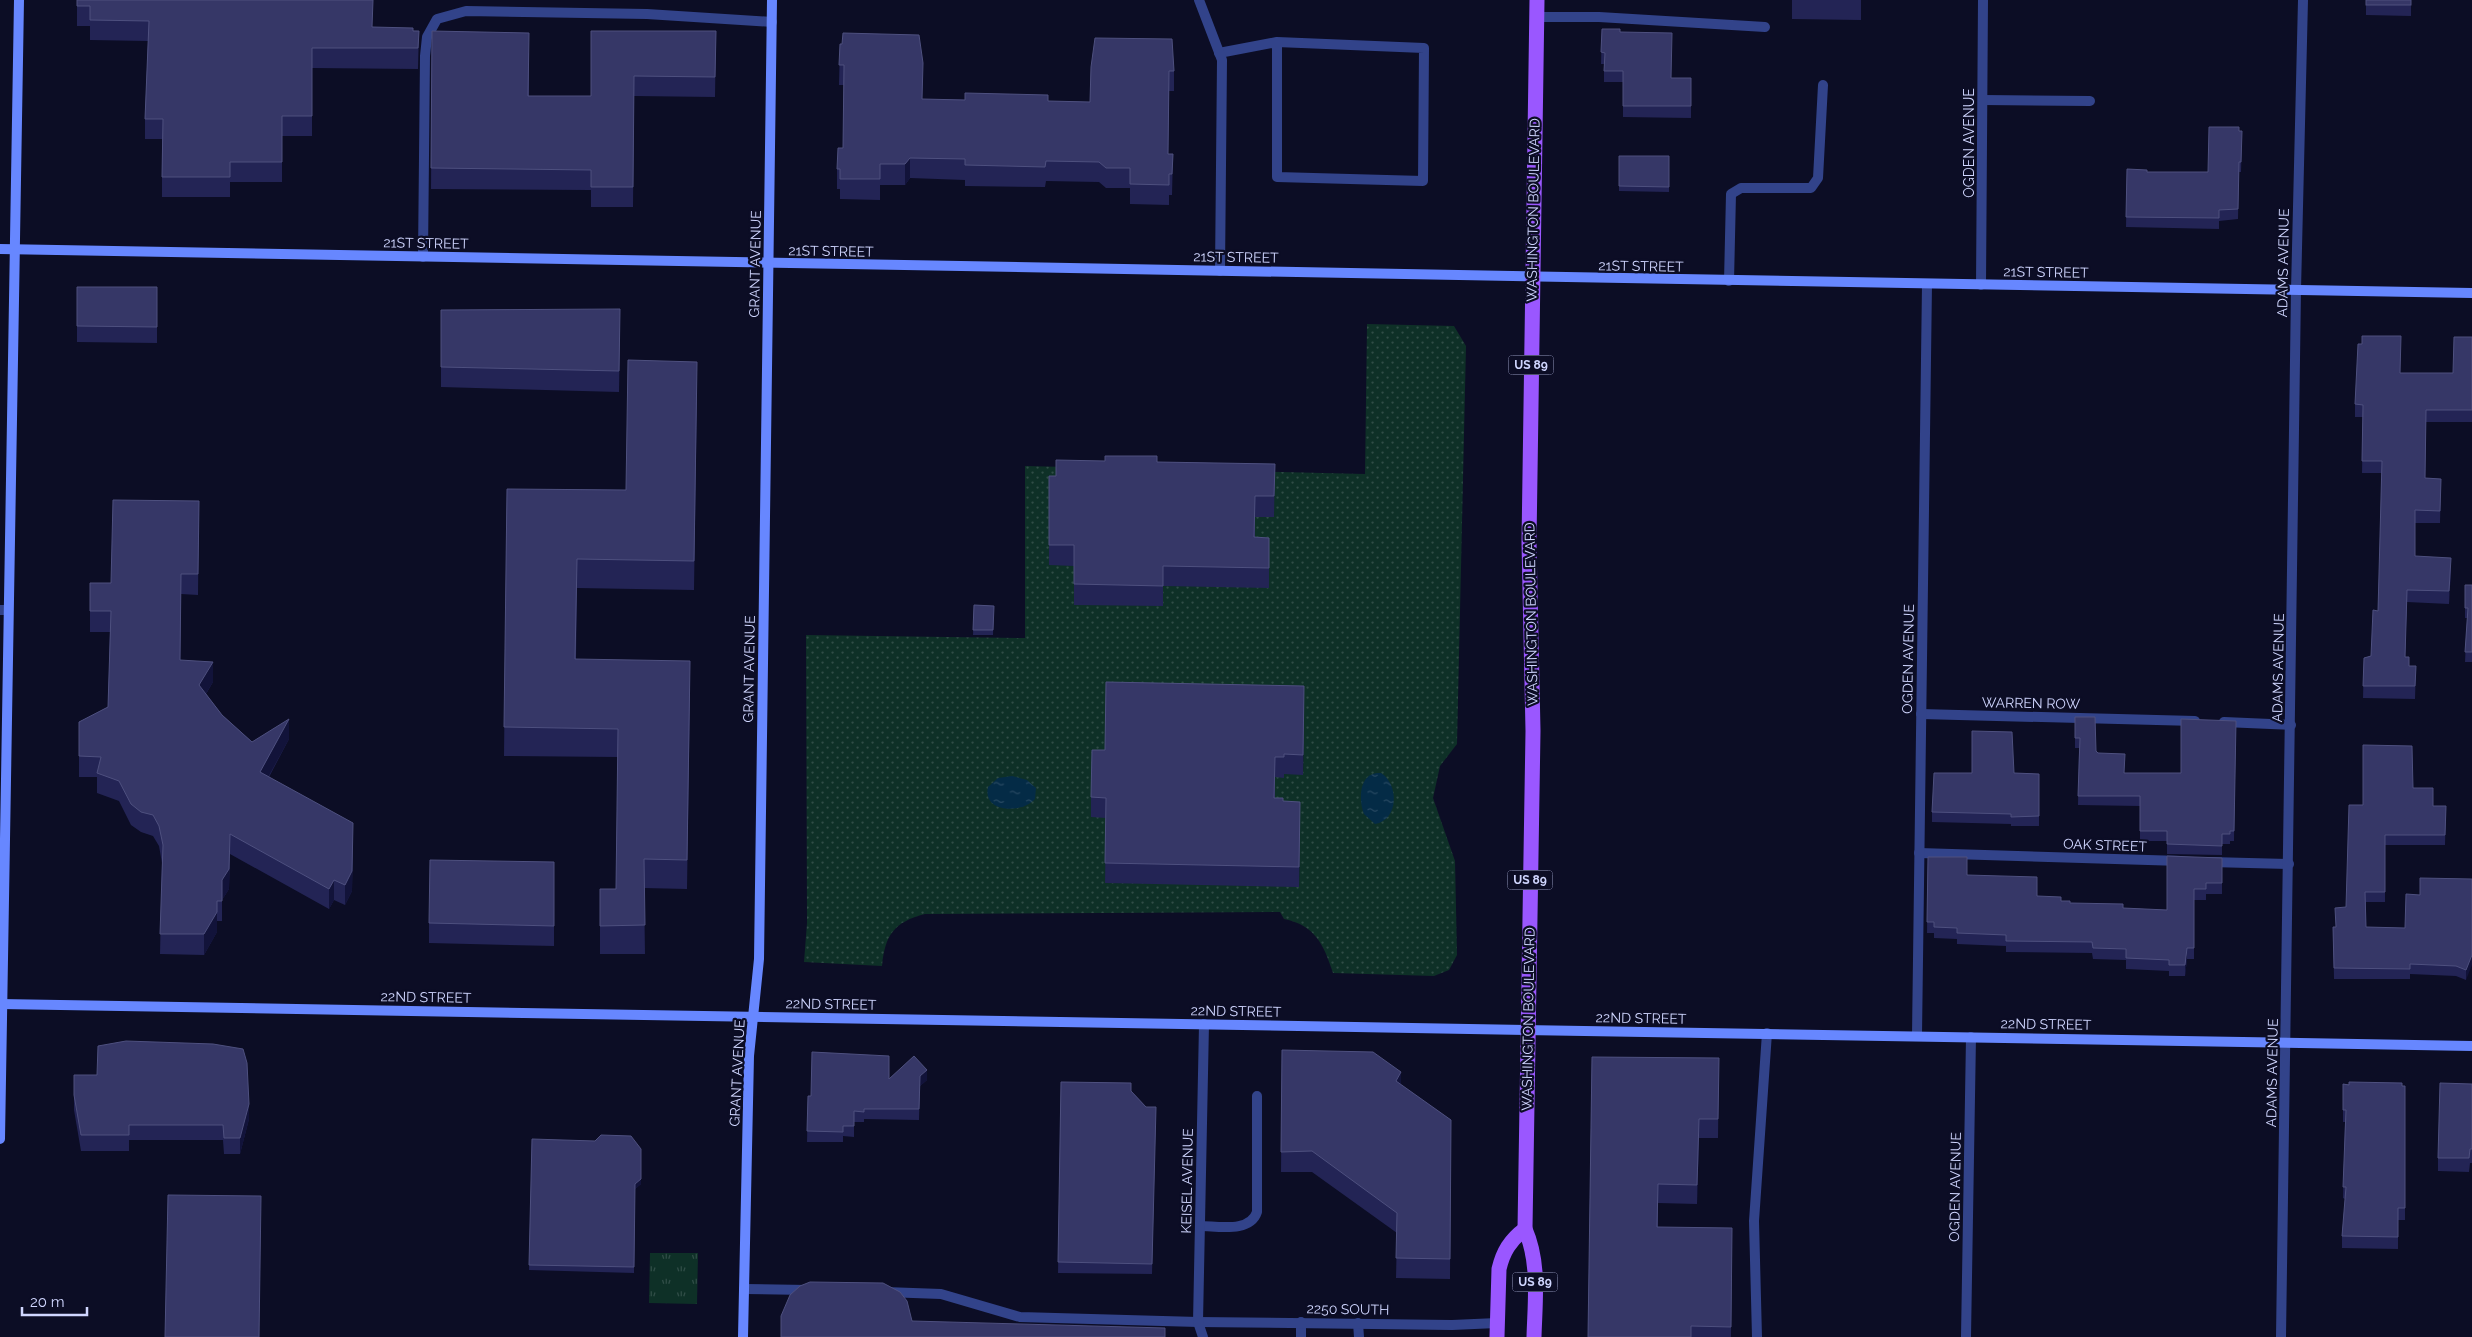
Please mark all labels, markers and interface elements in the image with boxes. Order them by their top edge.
street label: OGDEN AVENUE [1961,88,1977,198]
street label: WASHINGTON BOULEVARD [1523,118,1543,302]
street label: ADAMS AVENUE [2274,208,2292,318]
street label: GRANT AVENUE [746,210,764,318]
street label: 21ST STREET [383,234,469,252]
street label: 21ST STREET [788,242,874,260]
street label: 21ST STREET [1193,248,1279,266]
street label: 21ST STREET [1598,257,1684,275]
street label: 21ST STREET [2003,263,2089,281]
road number: US 89 [1508,356,1554,374]
street label: WASHINGTON BOULEVARD [1521,522,1541,706]
street label: OGDEN AVENUE [1899,604,1917,714]
street label: ADAMS AVENUE [2269,613,2287,723]
street label: GRANT AVENUE [740,615,758,723]
street label: WARREN ROW [1982,694,2081,712]
street label: OAK STREET [2063,836,2148,854]
road number: US 89 [1508,870,1552,890]
street label: WASHINGTON BOULEVARD [1518,927,1538,1111]
street label: 22ND STREET [381,988,472,1006]
street label: 22ND STREET [786,995,877,1013]
street label: 22ND STREET [1191,1002,1282,1020]
street label: 22ND STREET [1596,1009,1687,1027]
street label: 22ND STREET [2001,1015,2092,1033]
street label: ADAMS AVENUE [2263,1018,2281,1128]
street label: GRANT AVENUE [726,1019,748,1127]
street label: KEISEL AVENUE [1178,1128,1196,1234]
street label: OGDEN AVENUE [1946,1132,1964,1242]
road number: US 89 [1512,1272,1558,1291]
scale bar [22,1284,88,1316]
text: 20 m [30,1293,65,1311]
street label: 2250 SOUTH [1306,1300,1390,1318]

